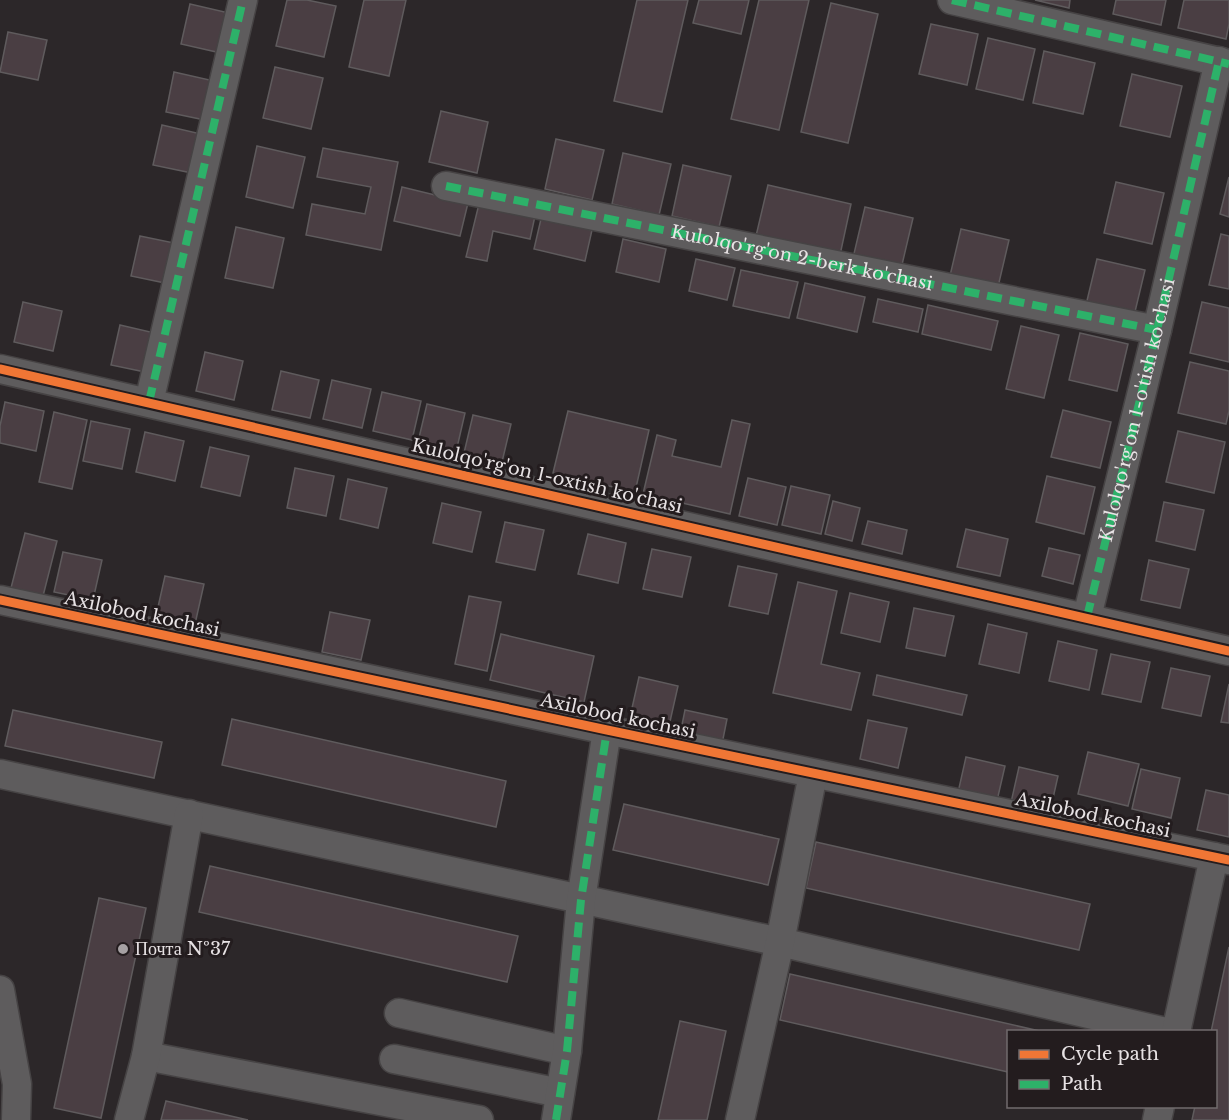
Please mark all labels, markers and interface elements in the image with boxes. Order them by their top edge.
street label: Kulolqo'rg'on 2-berk ko'chasi [669,221,935,295]
street label: Kulolqo'rg'on 1-o'tish ko'chasi [1095,276,1180,544]
street label: Kulolqo'rg'on 1-oxtish ko'chasi [409,434,685,518]
street label: Axilobod kochasi [61,587,222,641]
street label: Axilobod kochasi [537,689,698,743]
street label: Axilobod kochasi [1012,788,1173,842]
place label: Почта №37 [135,938,231,960]
marker: Почта №37 [116,942,130,956]
legend [1007,1030,1217,1108]
text: Cycle path [1061,1043,1159,1065]
text: Path [1061,1073,1102,1095]

